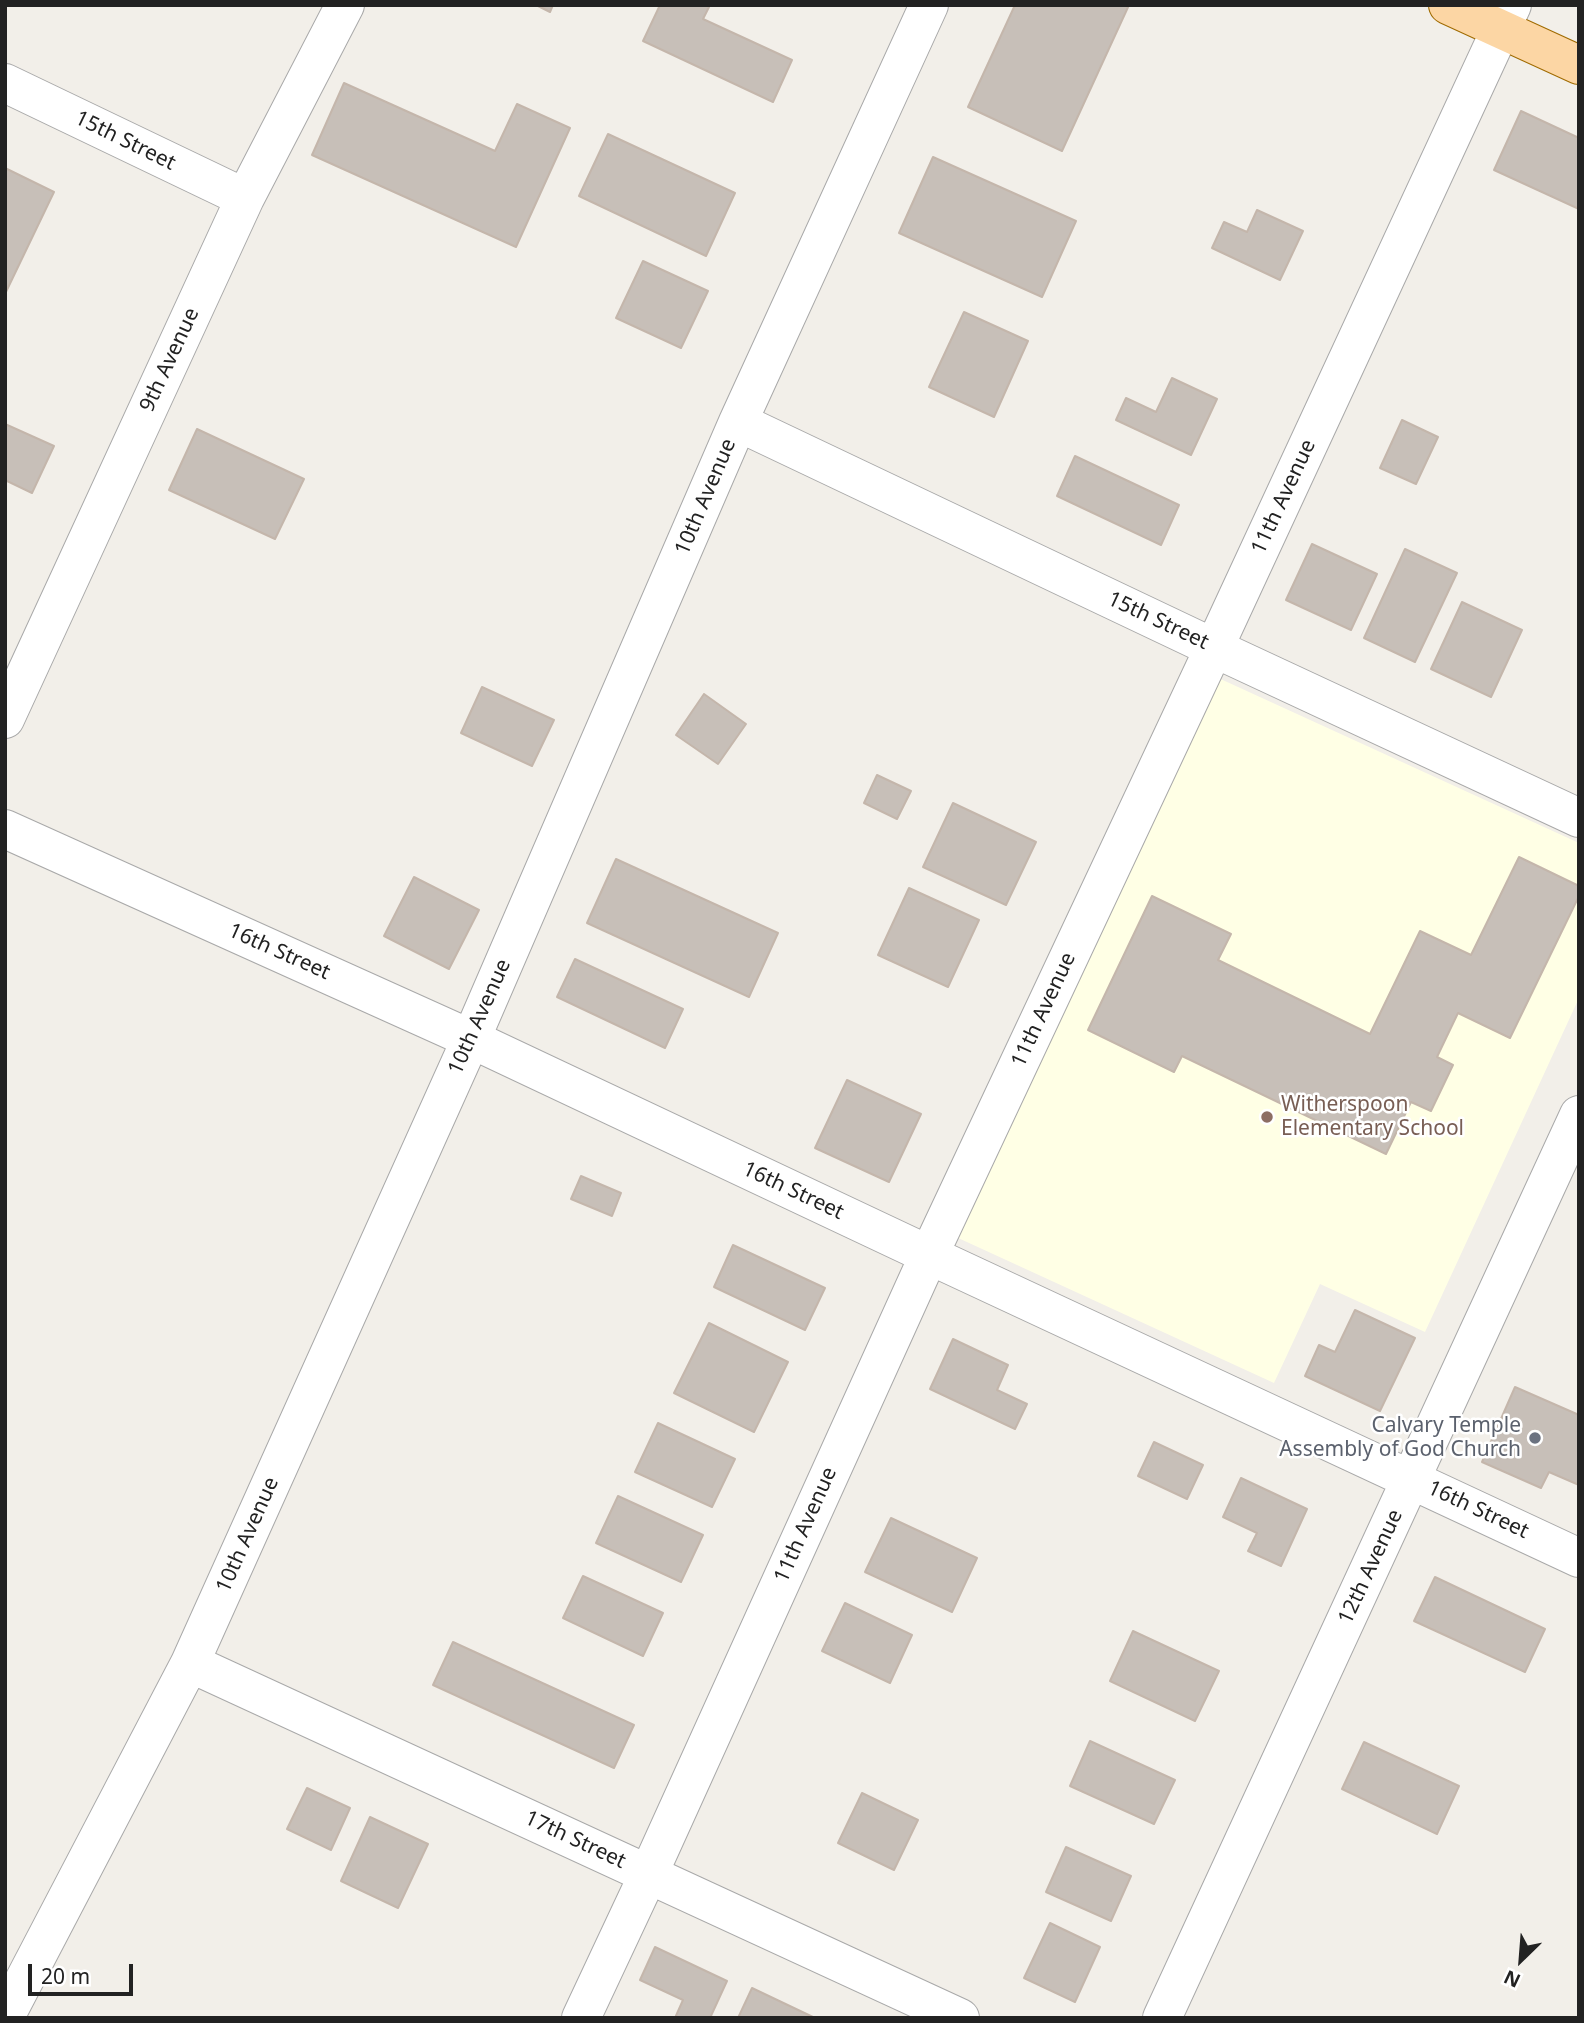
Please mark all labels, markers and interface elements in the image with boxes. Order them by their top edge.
street label: 15th Street [71,106,179,176]
street label: 9th Avenue [135,304,205,416]
street label: 10th Avenue [670,435,742,559]
street label: 11th Avenue [1246,436,1322,558]
street label: 15th Street [1103,587,1213,655]
street label: 16th Street [224,918,334,986]
street label: 11th Avenue [1006,949,1082,1071]
street label: 10th Avenue [443,955,517,1079]
place label: Witherspoon Elementary School [1281,1092,1464,1142]
marker: Witherspoon Elementary School [1259,1109,1275,1125]
street label: 16th Street [738,1157,848,1225]
place label: Calvary Temple Assembly of God Church [1279,1413,1521,1463]
marker: Calvary Temple Assembly of God Church [1527,1430,1543,1446]
street label: 11th Avenue [769,1463,843,1587]
street label: 10th Avenue [211,1473,285,1597]
street label: 16th Street [1423,1476,1533,1544]
street label: 12th Avenue [1333,1506,1409,1628]
street label: 17th Street [520,1806,630,1874]
north arrow [1486,1925,1556,1995]
scale bar [32,1950,136,1994]
text: 20 m [41,1962,90,1990]
text: N [1500,1964,1525,1994]

